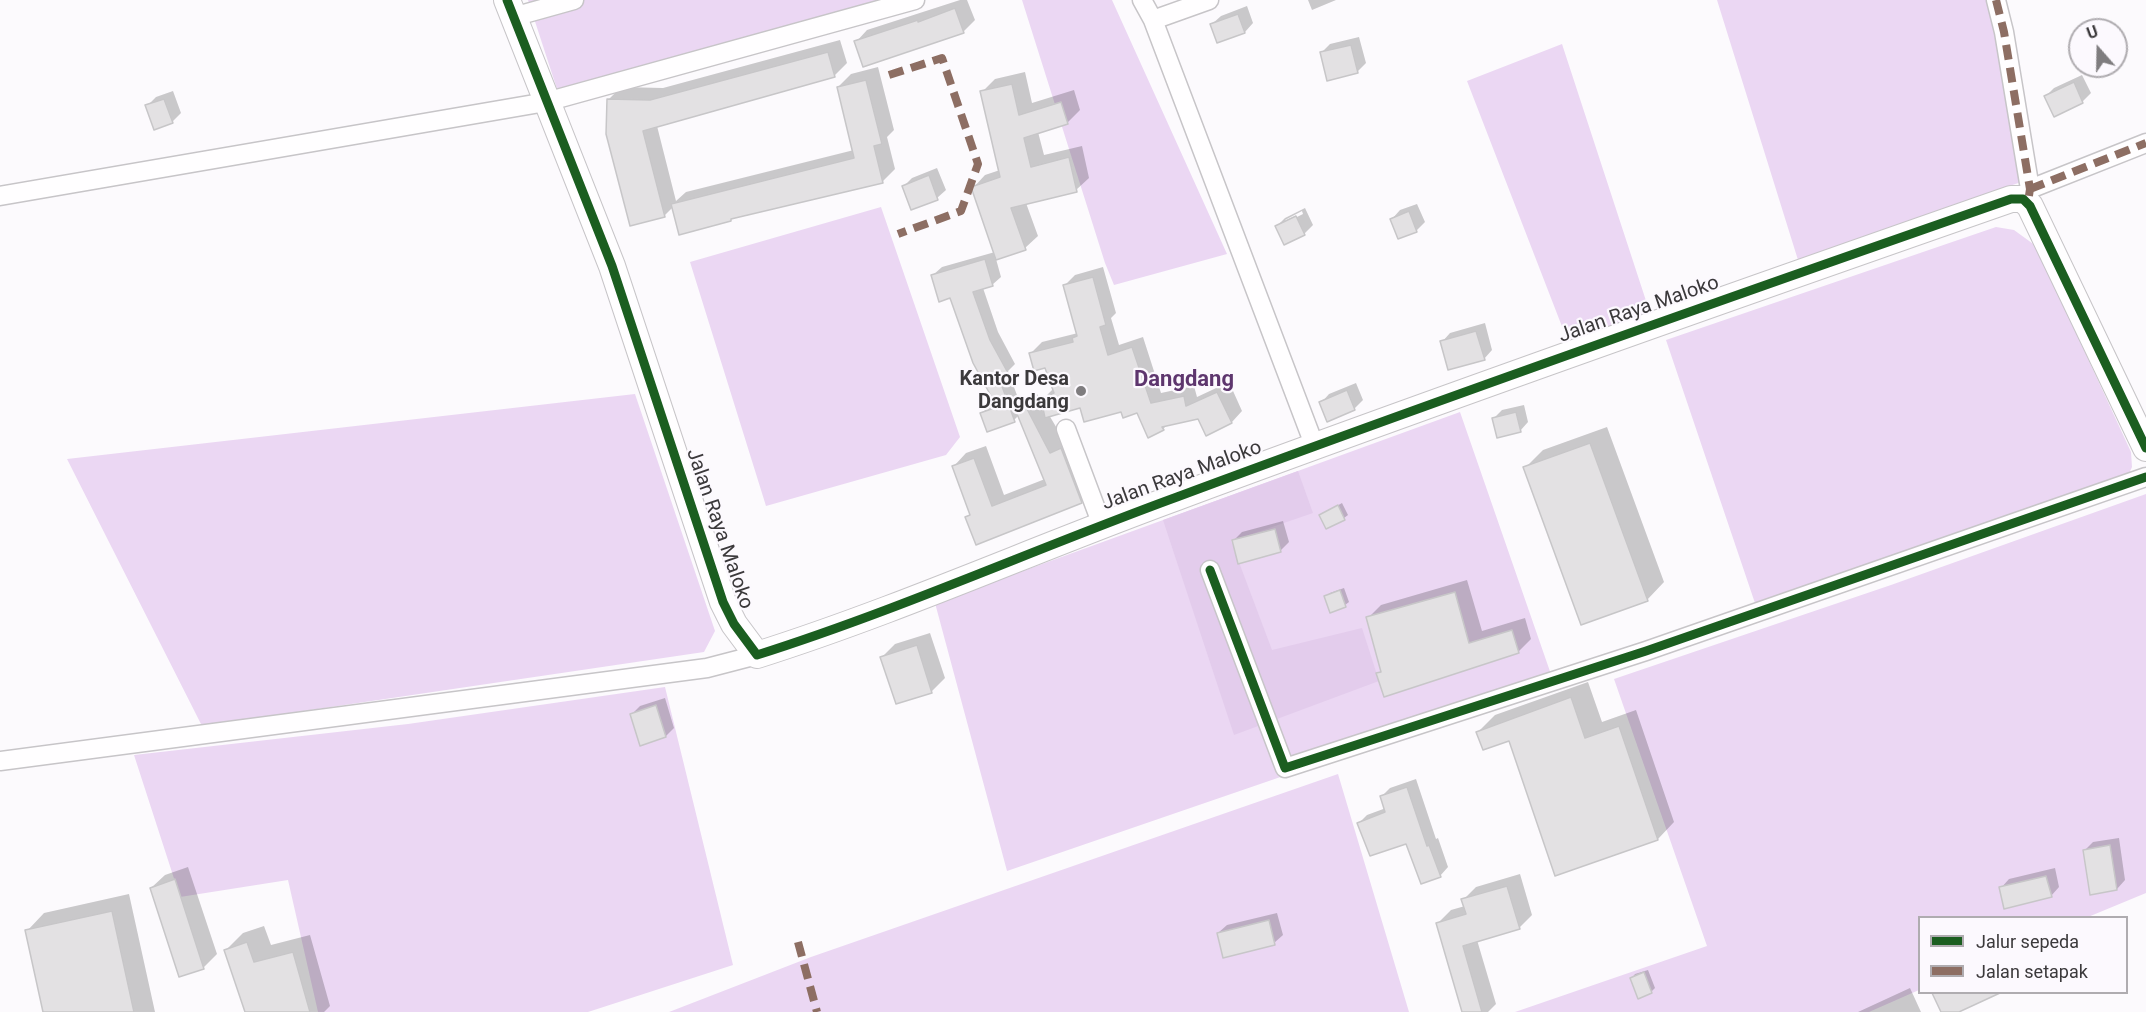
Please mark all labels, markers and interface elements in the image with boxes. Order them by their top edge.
north arrow [2068,18,2128,78]
text: U [2084,22,2101,43]
street label: Jalan Raya Maloko [1556,271,1722,349]
district label: Dangdang [1134,367,1234,393]
place label: Kantor Desa Dangdang [960,368,1069,415]
marker: Kantor Desa Dangdang [1074,384,1088,398]
street label: Jalan Raya Maloko [1099,436,1265,516]
street label: Jalan Raya Maloko [680,446,758,612]
legend [1918,916,2128,994]
text: Jalur sepeda [1976,931,2079,952]
text: Jalan setapak [1976,961,2088,982]

